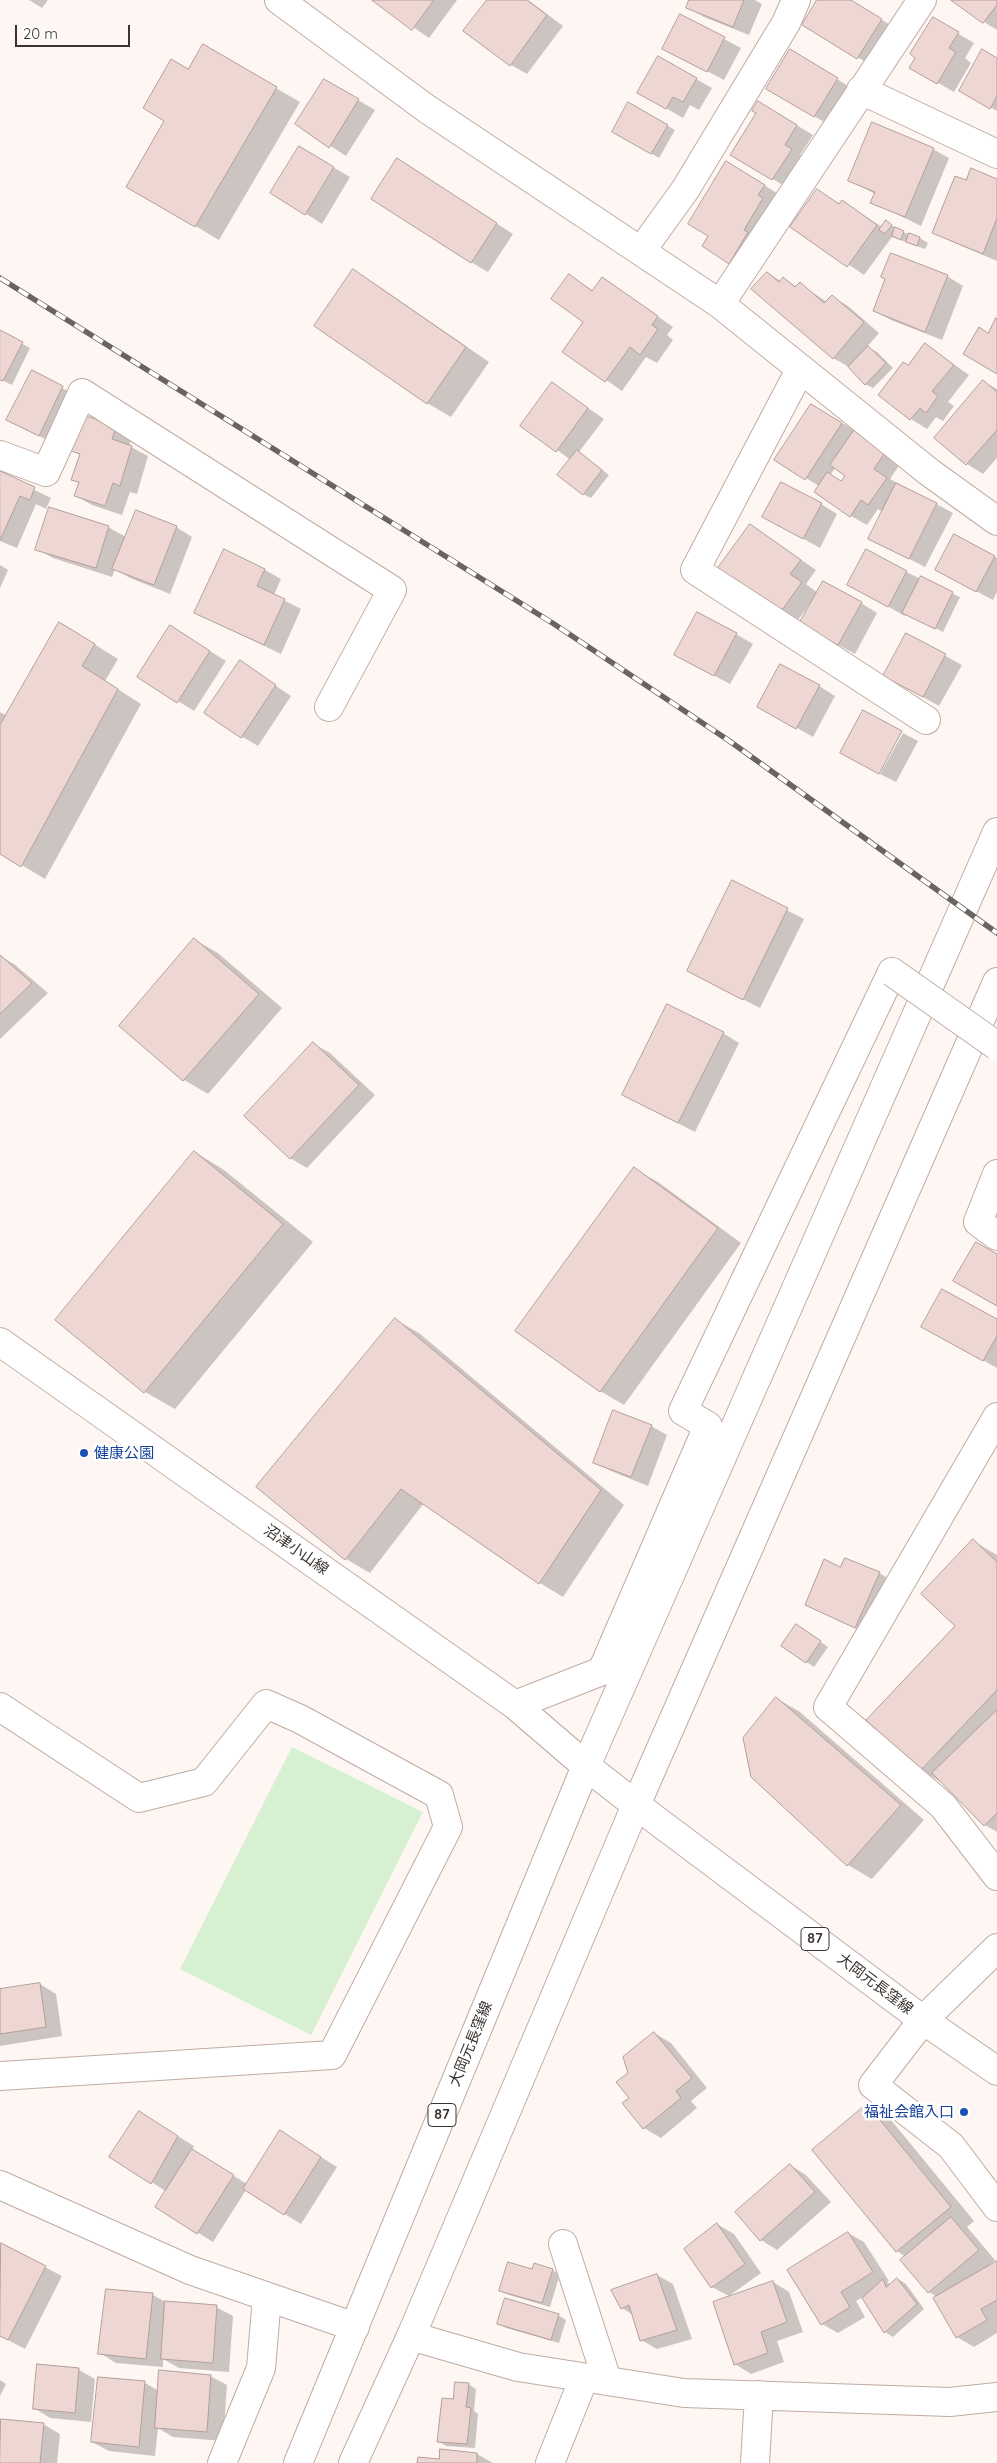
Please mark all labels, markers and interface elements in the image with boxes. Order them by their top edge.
scale bar [18,15,132,47]
text: 20 m [23,24,58,43]
place label: 健康公園 [94,1444,154,1462]
marker: 健康公園 [78,1447,90,1459]
street label: 沼津小山線 [260,1521,332,1579]
road number: 87 [801,1928,829,1950]
street label: 大岡元長窪線 [834,1950,916,2018]
street label: 大岡元長窪線 [446,1999,496,2089]
place label: 福祉会館入口 [864,2103,954,2121]
road number: 87 [428,2104,456,2126]
marker: 福祉会館入口 [958,2106,970,2118]

